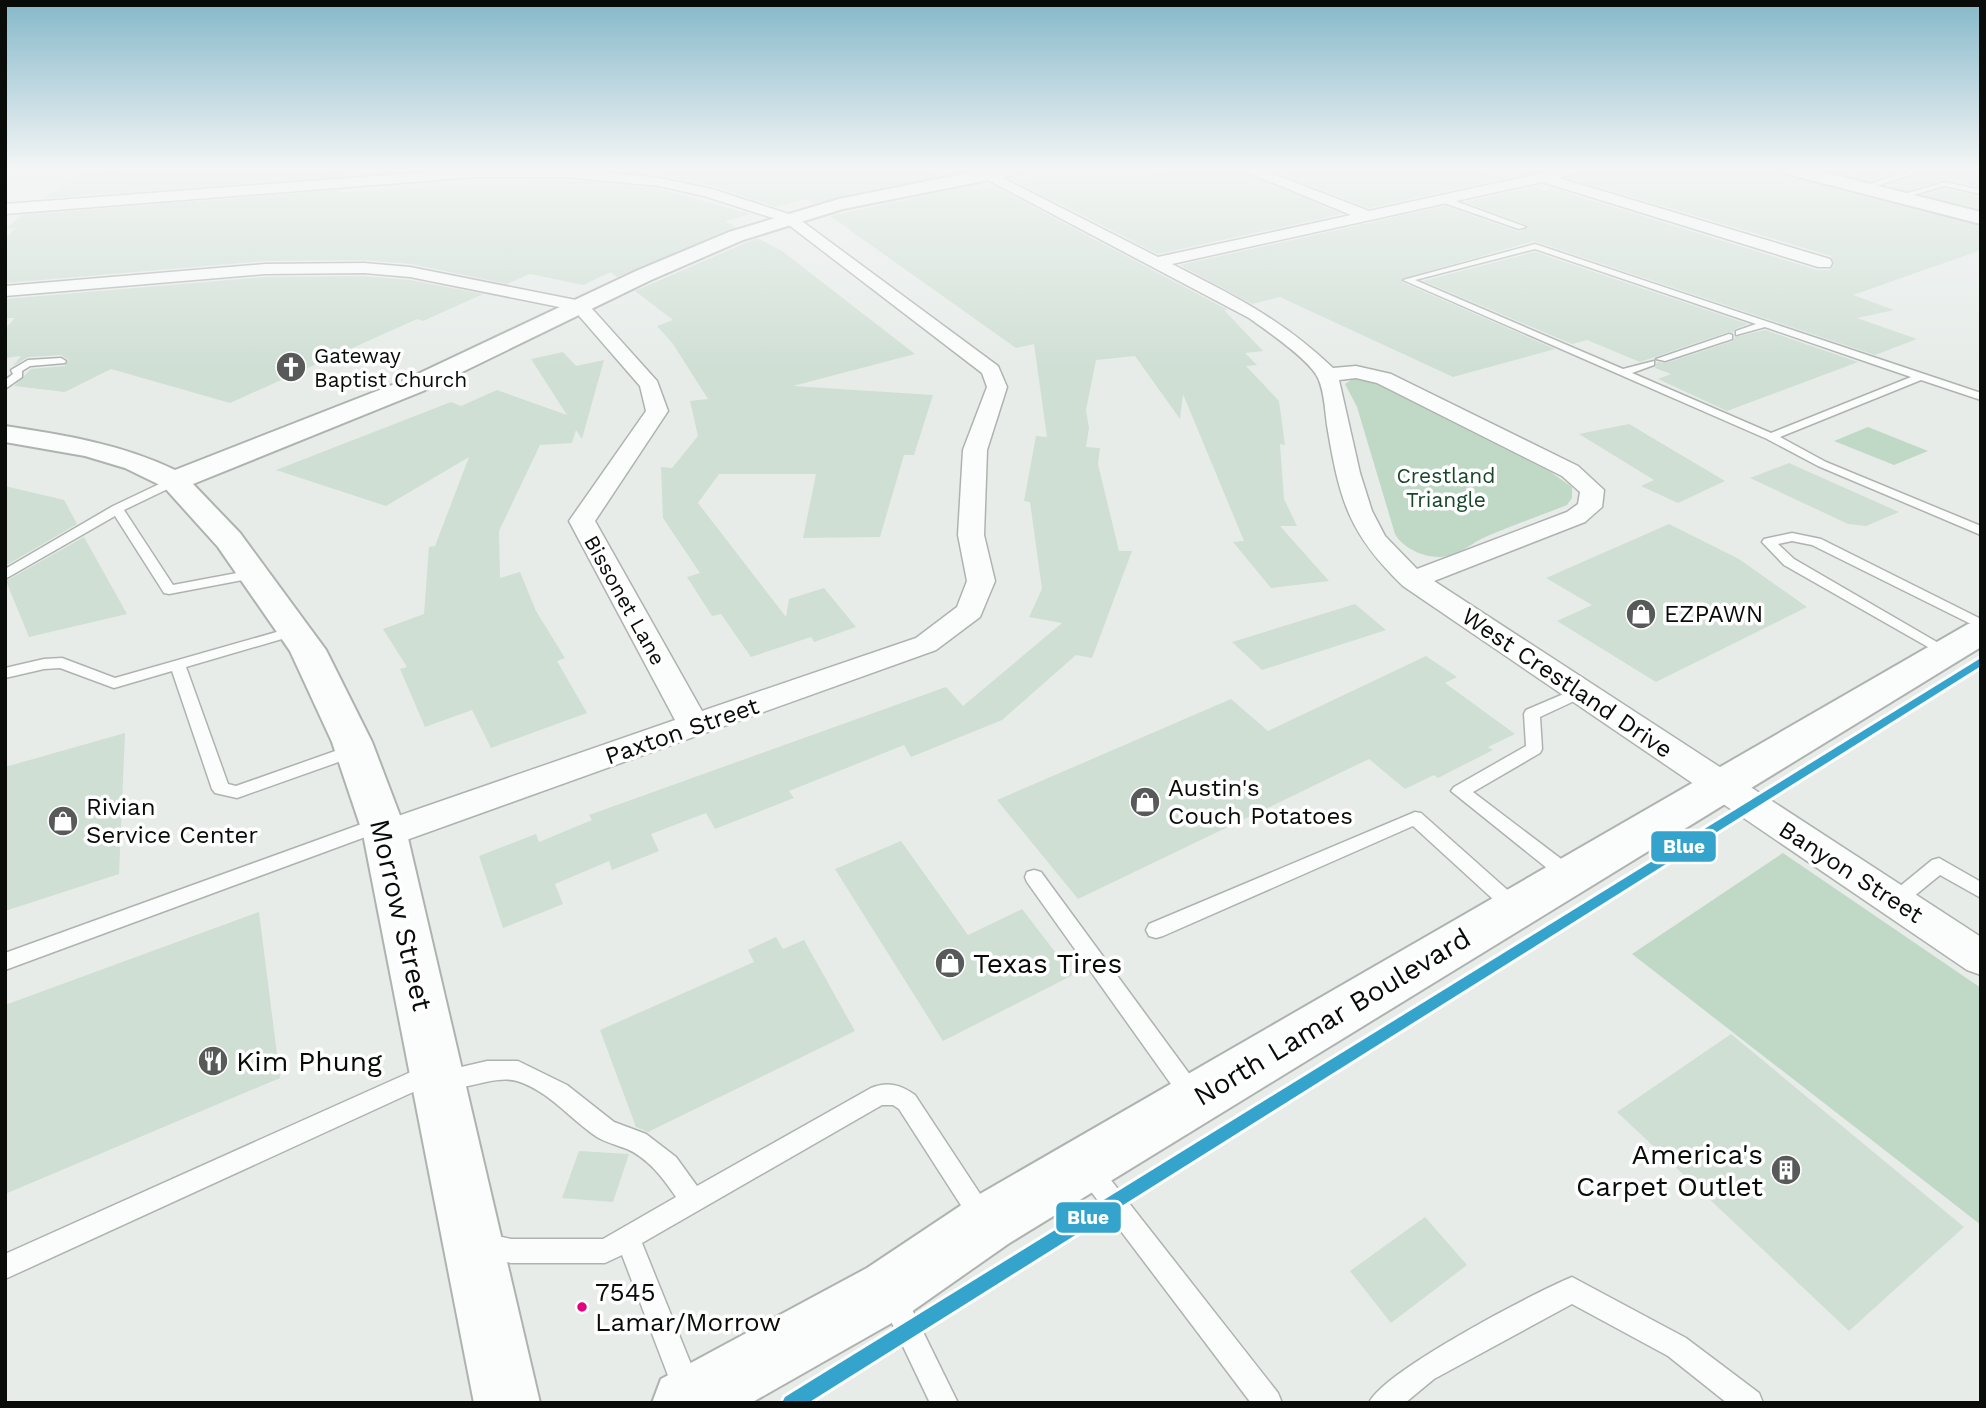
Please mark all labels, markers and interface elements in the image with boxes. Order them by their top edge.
place label: Gateway Baptist Church [314,343,467,392]
church icon: Gateway Baptist Church [274,350,308,384]
park label: Crestland Triangle [1396,463,1496,512]
street label: Bissonet Lane [579,531,671,669]
shop icon: EZPAWN [1624,597,1658,631]
place label: EZPAWN [1664,600,1763,628]
street label: West Crestland Drive [1456,602,1678,764]
street label: Paxton Street [601,692,763,770]
place label: Austin's Couch Potatoes [1168,774,1353,830]
shop icon: Austin's Couch Potatoes [1128,785,1162,819]
place label: Rivian Service Center [86,793,258,849]
shop icon: Rivian Service Center [46,804,80,838]
street label: Banyon Street [1774,815,1928,929]
street label: Morrow Street [363,816,439,1014]
line badge: Blue [1650,830,1717,863]
text: Blue [1663,835,1705,858]
street label: North Lamar Boulevard [1188,921,1476,1113]
shop icon: Texas Tires [933,946,967,980]
place label: Texas Tires [973,947,1122,980]
restaurant icon: Kim Phung [196,1044,230,1078]
place label: Kim Phung [236,1045,382,1078]
place label: America's Carpet Outlet [1576,1138,1763,1203]
building icon: America's Carpet Outlet [1769,1153,1803,1187]
line badge: Blue [1055,1201,1122,1234]
text: Blue [1067,1206,1109,1229]
place label: 7545 Lamar/Morrow [595,1277,781,1337]
marker: 7545 Lamar/Morrow [575,1300,589,1314]

